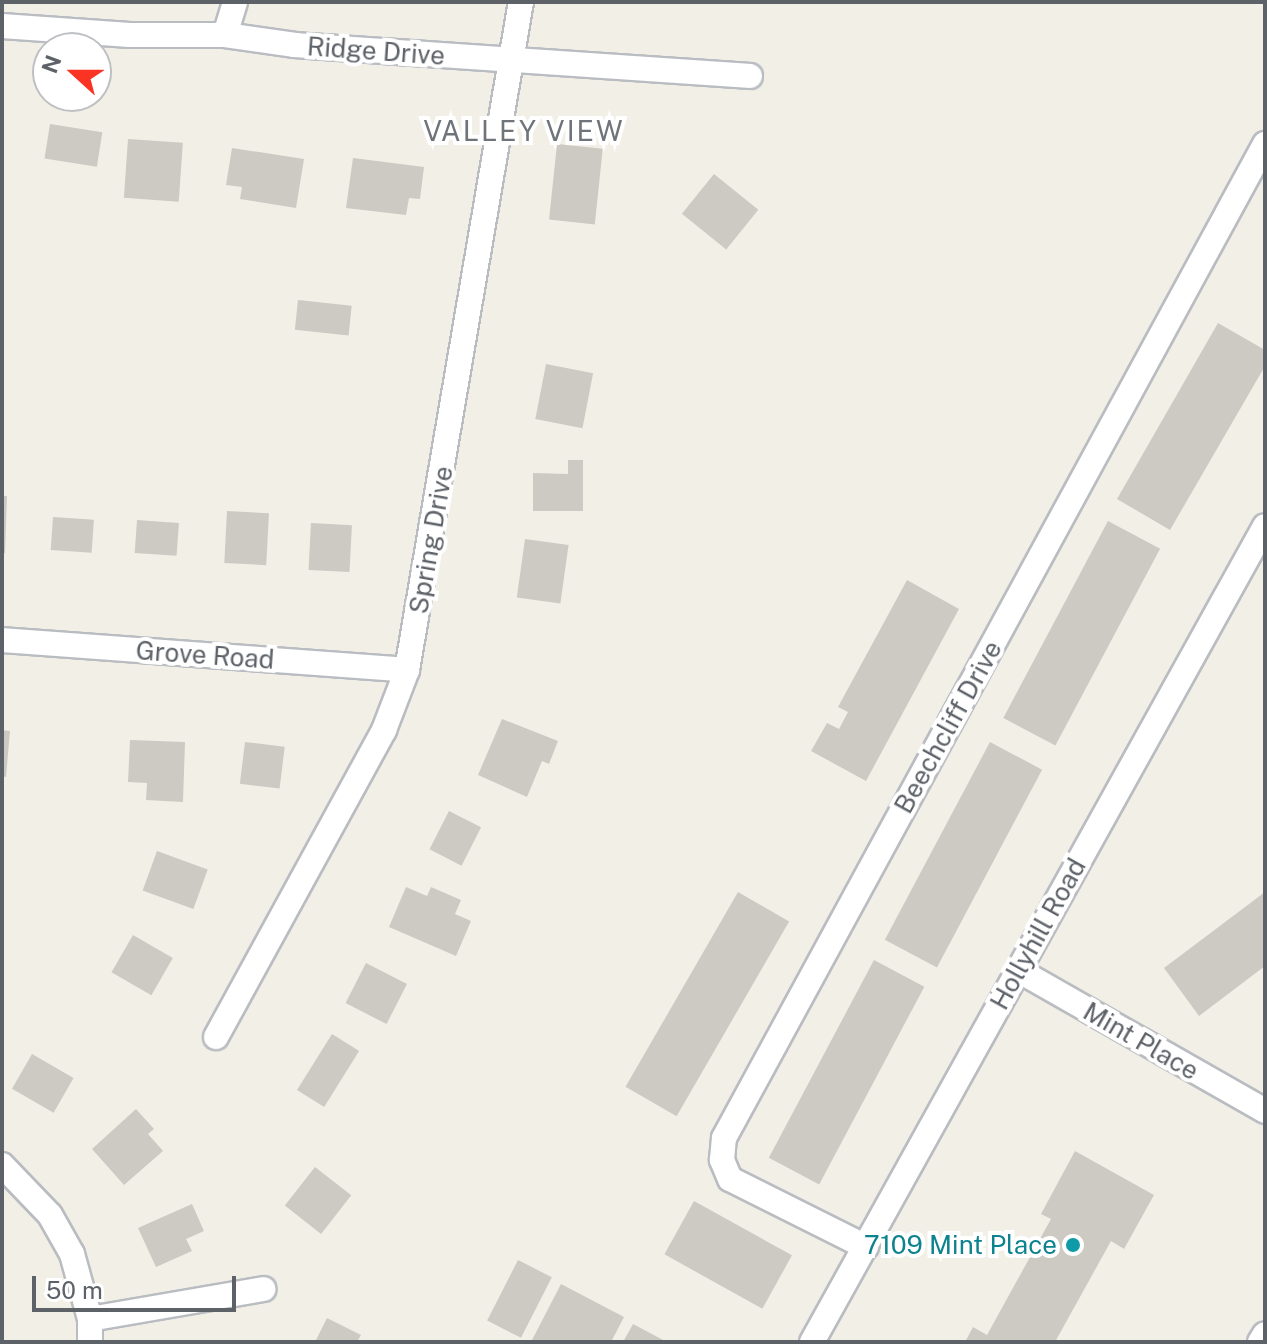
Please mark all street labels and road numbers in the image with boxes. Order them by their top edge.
street label: Ridge Drive [306,31,446,71]
street label: Spring Drive [403,464,459,616]
street label: Grove Road [135,635,275,675]
street label: Beechcliff Drive [888,635,1008,819]
street label: Hollyhill Road [984,853,1092,1015]
street label: Mint Place [1078,996,1204,1086]

